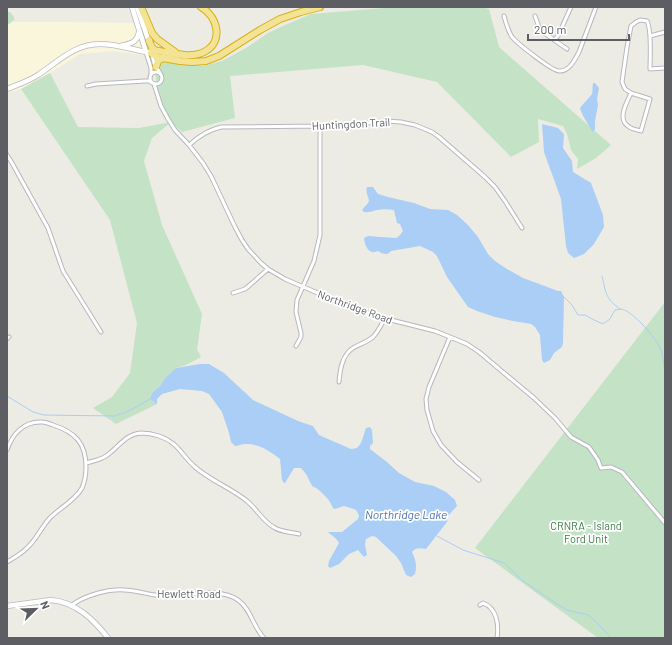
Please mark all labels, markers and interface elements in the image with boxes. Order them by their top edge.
scale bar [528,16,629,42]
text: 200 m [534,22,566,36]
street label: Huntingdon Trail [311,115,390,132]
street label: Northridge Road [316,287,394,326]
water label: Northridge Lake [365,507,447,521]
park label: CRNRA - Island Ford Unit [550,519,622,545]
street label: Hewlett Road [157,587,221,600]
north arrow [16,589,56,629]
text: N [38,599,53,611]

